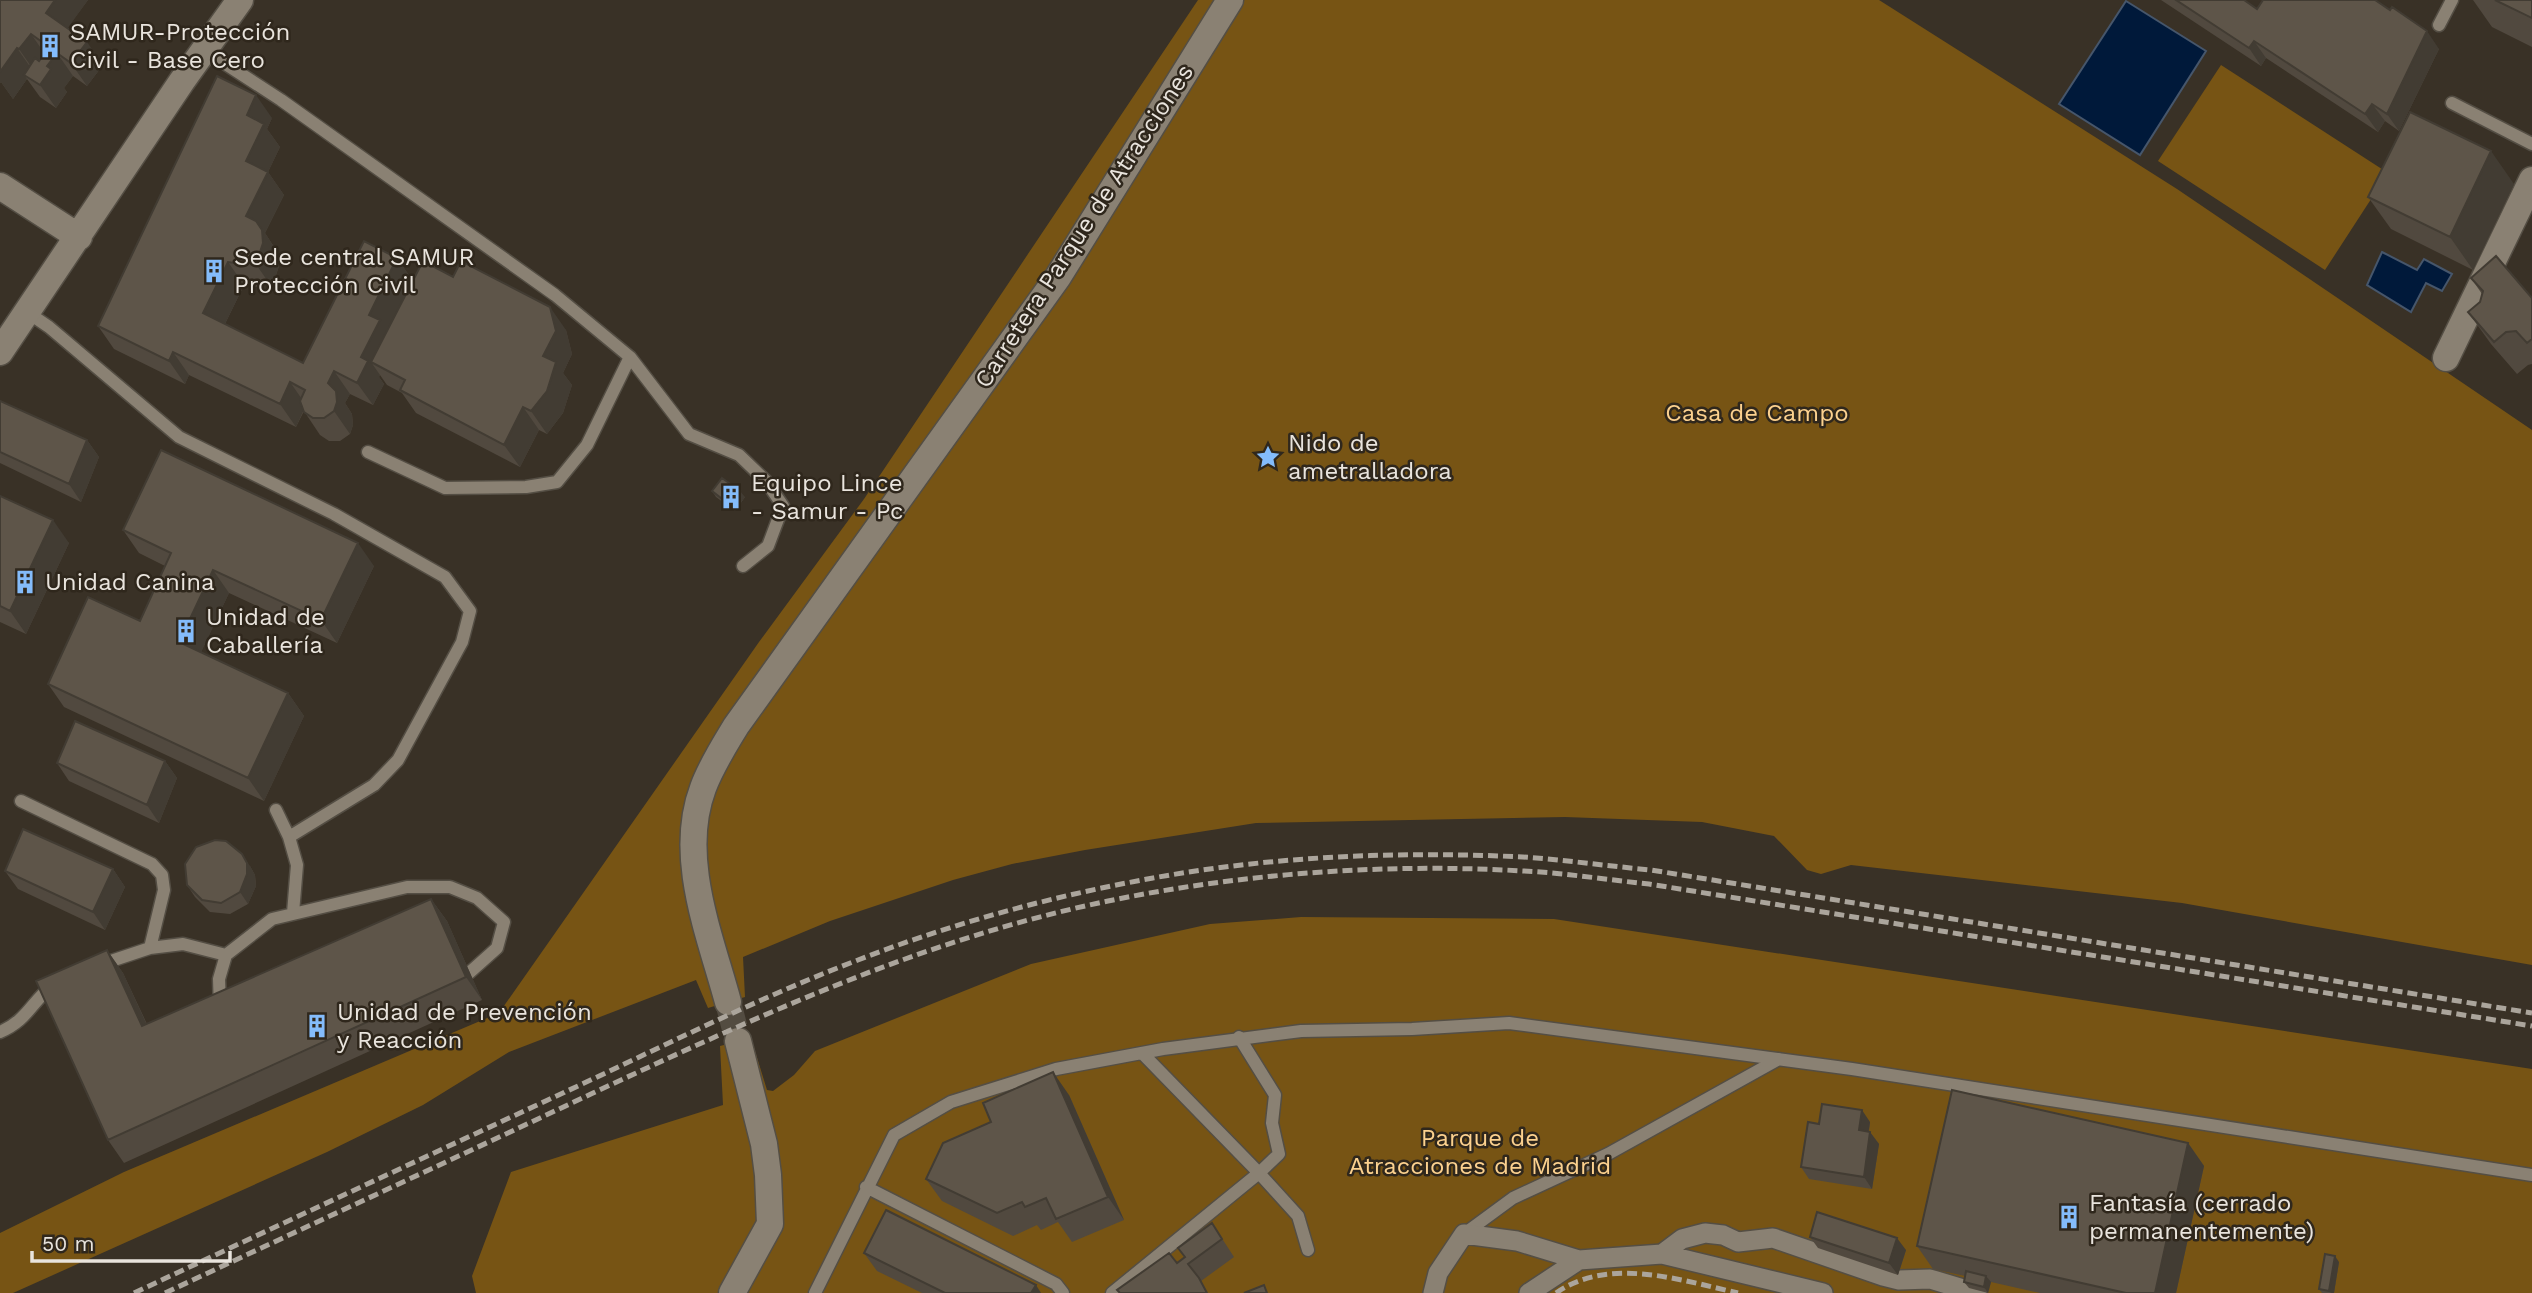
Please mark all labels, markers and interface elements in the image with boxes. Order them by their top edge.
place label: SAMUR-Protección Civil - Base Cero [70,18,290,74]
building icon: SAMUR-Protección Civil - Base Cero [36,32,64,60]
street label: Carretera Parque de Atracciones [969,59,1199,393]
place label: Sede central SAMUR Protección Civil [234,243,475,299]
building icon: Sede central SAMUR Protección Civil [200,257,228,285]
park label: Casa de Campo [1665,399,1849,427]
place label: Nido de ametralladora [1288,429,1452,485]
place icon: Nido de ametralladora [1254,443,1282,471]
place label: Equipo Lince - Samur - Pc [751,469,904,525]
building icon: Equipo Lince - Samur - Pc [717,483,745,511]
building icon: Unidad Canina [11,568,39,596]
place label: Unidad Canina [45,568,215,596]
place label: Unidad de Caballería [206,603,325,659]
building icon: Unidad de Caballería [172,617,200,645]
place label: Unidad de Prevención y Reacción [337,998,592,1054]
building icon: Unidad de Prevención y Reacción [303,1012,331,1040]
park label: Parque de Atracciones de Madrid [1349,1124,1611,1180]
place label: Fantasía (cerrado permanentemente) [2089,1189,2314,1245]
building icon: Fantasía (cerrado permanentemente) [2055,1203,2083,1231]
scale bar [32,1220,229,1264]
text: 50 m [42,1231,94,1256]

